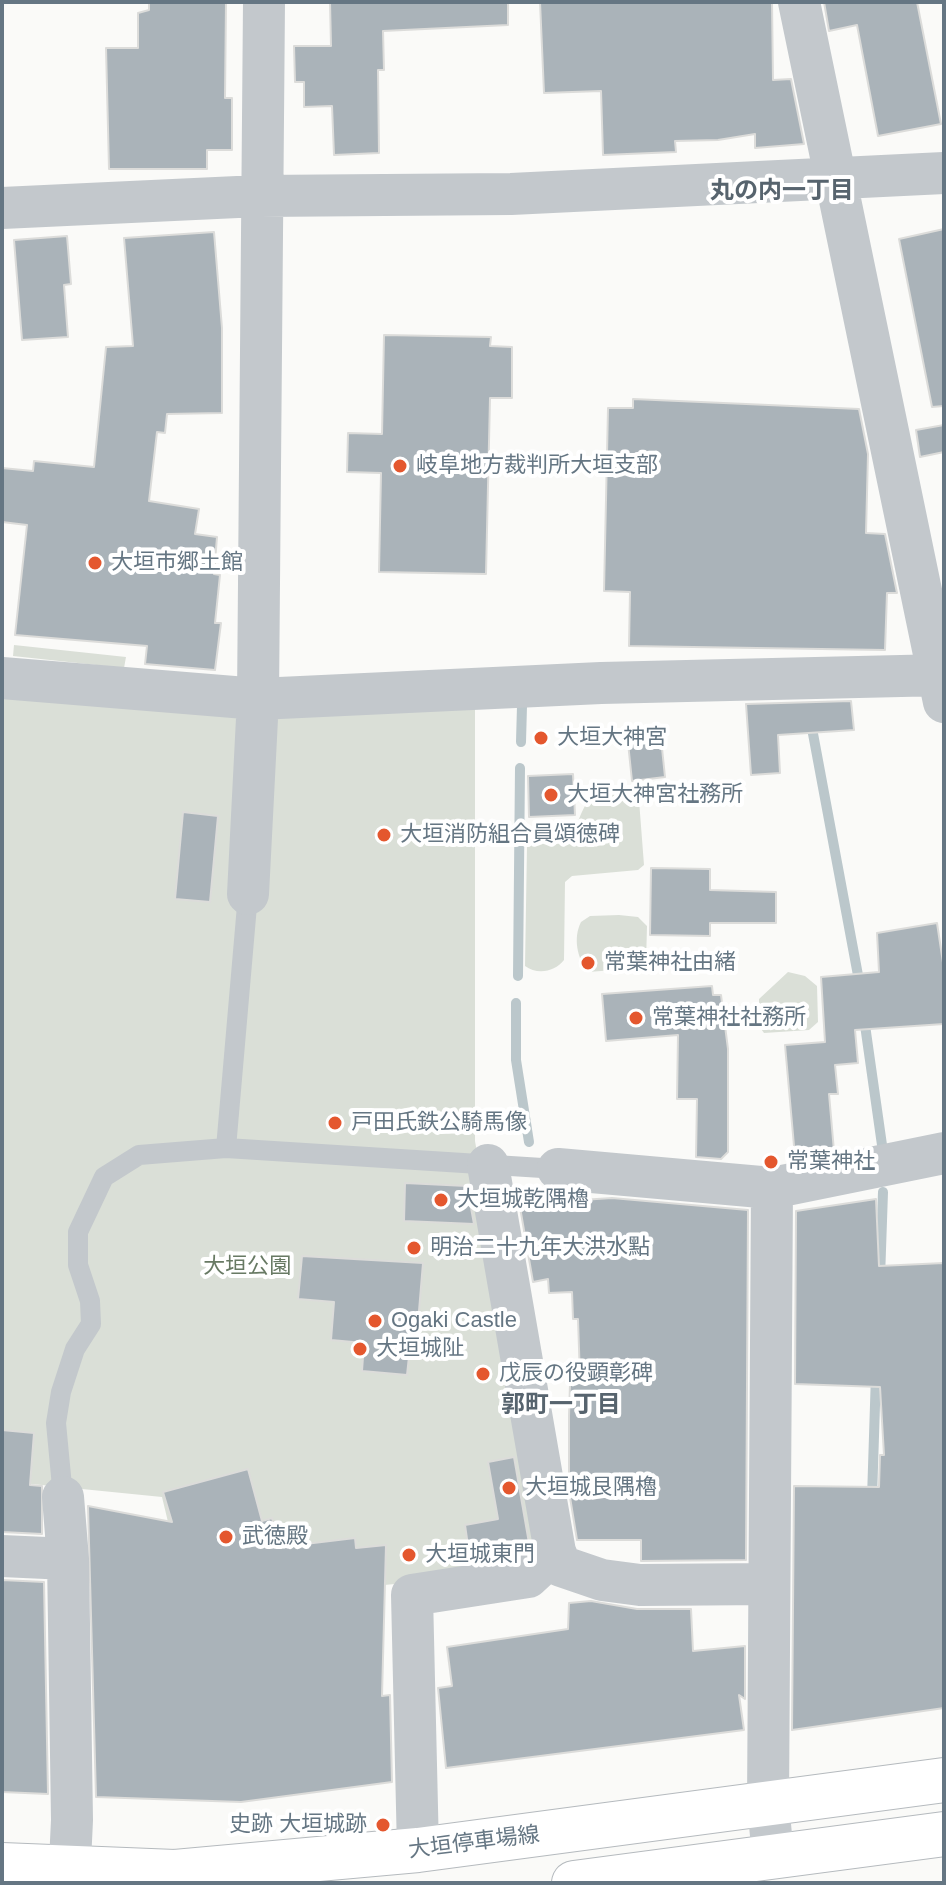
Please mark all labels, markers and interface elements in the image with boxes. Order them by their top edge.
district label: 丸の内一丁目 [710,177,854,205]
place label: 岐阜地方裁判所大垣支部 [416,453,658,479]
marker: 岐阜地方裁判所大垣支部 [391,457,409,475]
place label: 大垣市郷土館 [111,550,243,576]
marker: 大垣市郷土館 [86,554,104,572]
place label: 大垣大神宮 [557,725,667,751]
marker: 大垣大神宮 [532,729,550,747]
place label: 大垣大神宮社務所 [567,782,743,808]
marker: 大垣大神宮社務所 [542,786,560,804]
place label: 大垣消防組合員頌徳碑 [400,822,620,848]
marker: 大垣消防組合員頌徳碑 [375,826,393,844]
place label: 常葉神社由緒 [604,950,736,976]
marker: 常葉神社由緒 [579,954,597,972]
place label: 常葉神社社務所 [652,1005,806,1031]
marker: 常葉神社社務所 [627,1009,645,1027]
place label: 戸田氏鉄公騎馬像 [351,1110,527,1136]
marker: 戸田氏鉄公騎馬像 [326,1114,344,1132]
place label: 常葉神社 [787,1149,875,1175]
marker: 常葉神社 [762,1153,780,1171]
place label: 大垣城乾隅櫓 [457,1187,589,1213]
marker: 大垣城乾隅櫓 [432,1191,450,1209]
place label: 明治二十九年大洪水點 [430,1235,650,1261]
marker: 明治二十九年大洪水點 [405,1239,423,1257]
park label: 大垣公園 [203,1254,291,1280]
place label: Ogaki Castle [391,1308,517,1334]
marker: Ogaki Castle [366,1312,384,1330]
place label: 大垣城阯 [376,1336,464,1362]
marker: 大垣城阯 [351,1340,369,1358]
place label: 戊辰の役顕彰碑 [499,1361,653,1387]
marker: 戊辰の役顕彰碑 [474,1365,492,1383]
district label: 郭町一丁目 [501,1391,621,1419]
place label: 大垣城艮隅櫓 [525,1475,657,1501]
marker: 大垣城艮隅櫓 [500,1479,518,1497]
place label: 武徳殿 [242,1524,308,1550]
marker: 武徳殿 [217,1528,235,1546]
place label: 大垣城東門 [425,1542,535,1568]
marker: 大垣城東門 [400,1546,418,1564]
place label: 史跡 大垣城跡 [229,1812,367,1838]
marker: 史跡 大垣城跡 [374,1816,392,1834]
street label: 大垣停車場線 [407,1822,541,1864]

